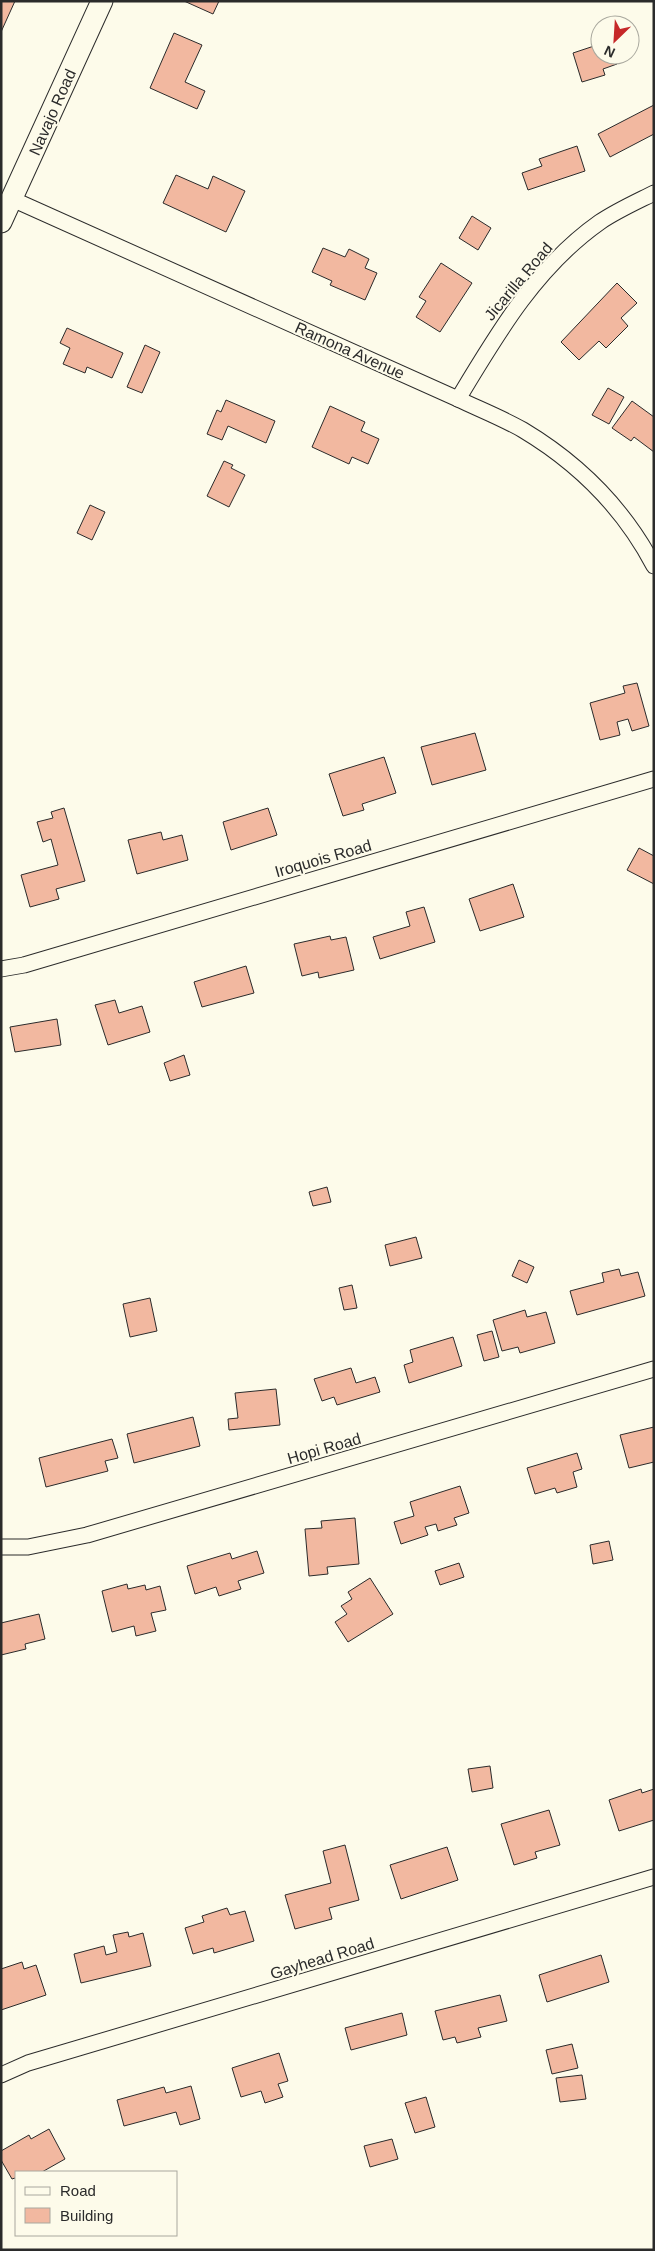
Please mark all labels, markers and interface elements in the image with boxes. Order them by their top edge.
north arrow [590,15,640,65]
text: N [602,42,617,61]
street label: Navajo Road [26,66,79,158]
street label: Jicarilla Road [481,239,556,324]
street label: Ramona Avenue [292,319,407,382]
street label: Iroquois Road [273,837,373,880]
street label: Hopi Road [285,1430,363,1467]
street label: Gayhead Road [268,1935,376,1982]
legend [15,2171,178,2236]
text: Road [60,2182,96,2199]
text: Building [60,2207,113,2224]

